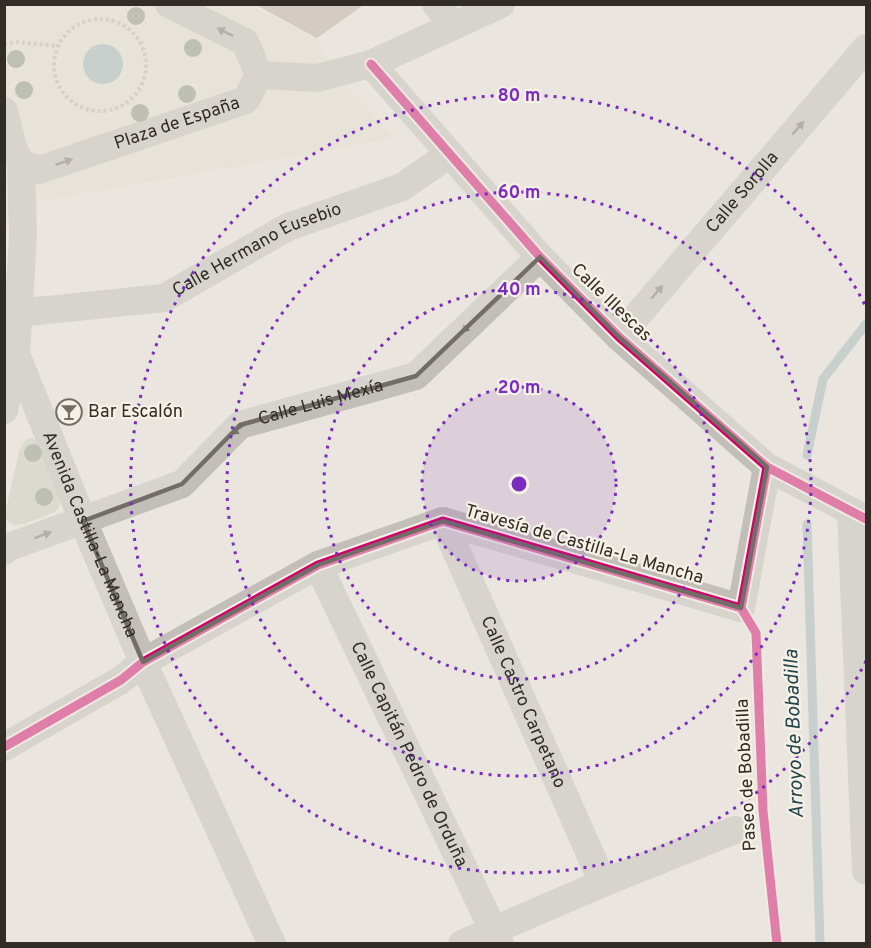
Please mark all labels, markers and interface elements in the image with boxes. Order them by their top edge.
one-way arrow [217,28,234,37]
text: 80 m [497,85,541,108]
street label: Plaza de España [111,91,243,155]
one-way arrow [791,121,804,136]
street label: Calle Sorolla [701,147,784,238]
one-way arrow [55,156,73,166]
text: 60 m [497,182,541,205]
street label: Calle Hermano Eusebio [168,198,345,302]
street label: Calle Illescas [566,259,656,347]
text: 40 m [497,279,541,302]
one-way arrow [650,285,663,300]
one-way arrow [460,319,475,333]
street label: Calle Luis Mexía [255,374,386,431]
text: 20 m [497,377,541,400]
bar icon: Bar Escalón [54,397,84,427]
place label: Bar Escalón [88,401,183,424]
one-way arrow [231,423,247,435]
street label: Avenida Castilla-La Mancha [37,428,143,641]
centre of rings [509,474,529,494]
street label: Travesía de Castilla-La Mancha [462,500,706,590]
one-way arrow [34,530,52,540]
street label: Calle Castro Carpetano [475,612,571,792]
street label: Calle Capitán Pedro de Orduña [345,638,473,871]
water label: Arroyo de Bobadilla [779,648,811,819]
street label: Paseo de Bobadilla [732,698,762,852]

